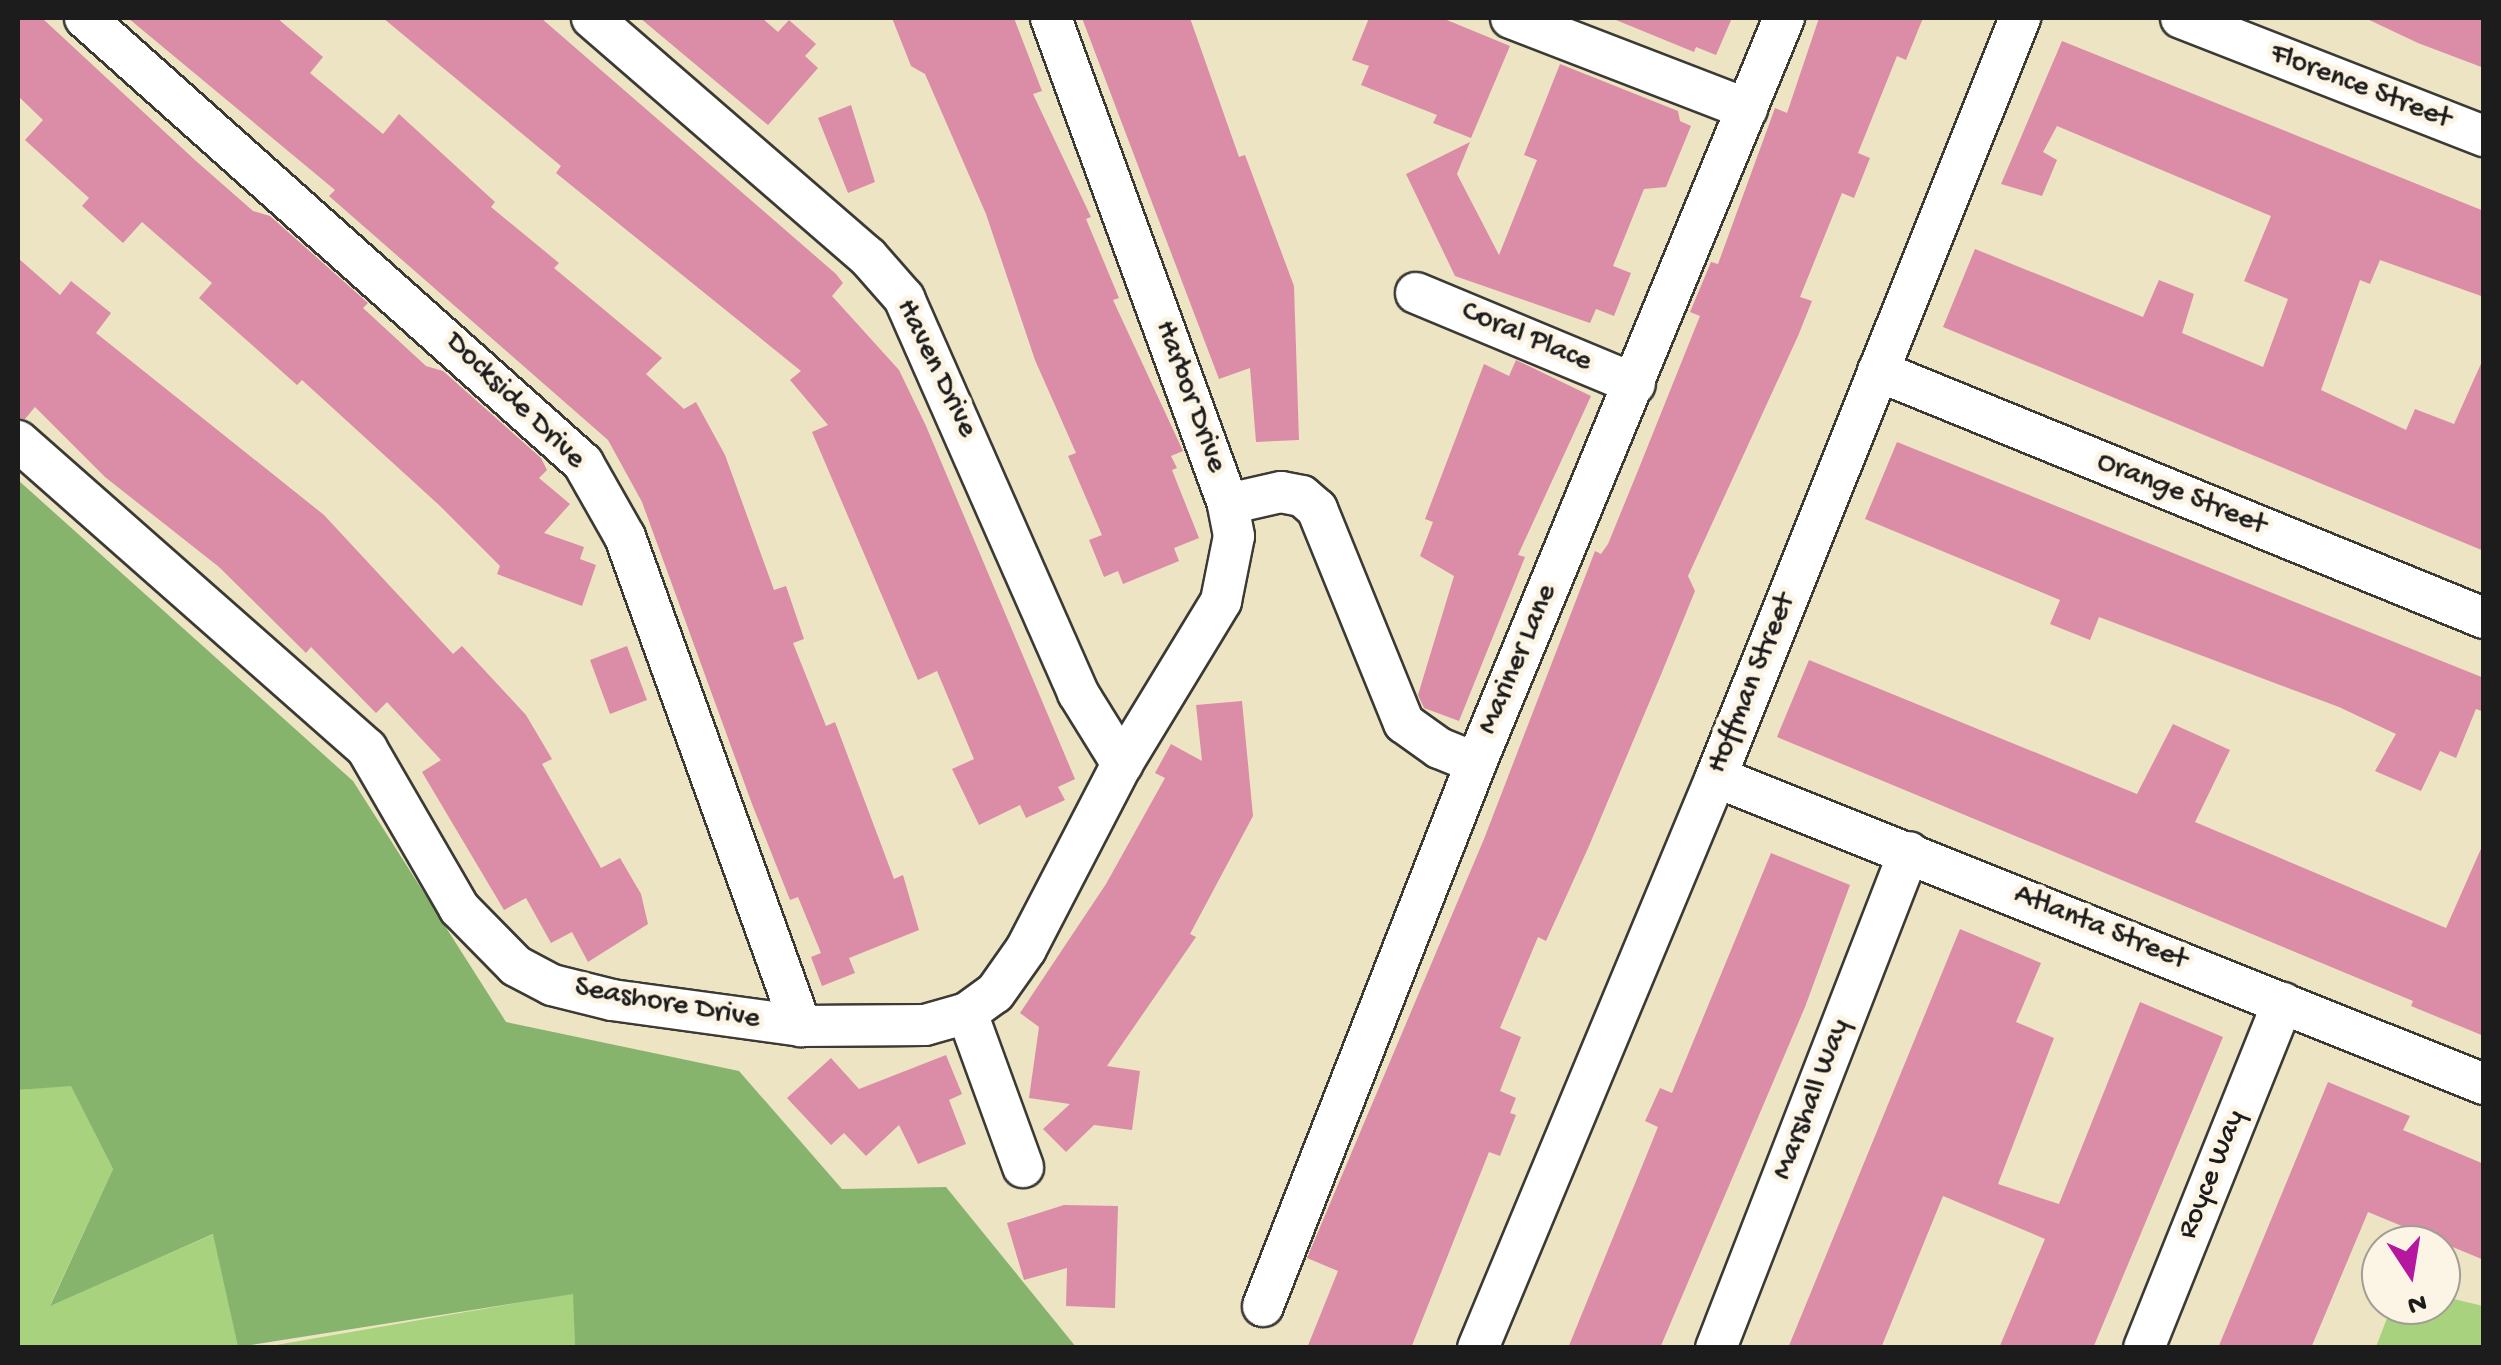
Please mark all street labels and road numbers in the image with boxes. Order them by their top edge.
street label: Florence Street [2265,37,2455,139]
street label: Haven Drive [886,294,984,444]
street label: Coral Place [1455,294,1597,382]
street label: Harbor Drive [1145,316,1233,478]
street label: Dockside Drive [436,326,592,478]
street label: Orange Street [2091,445,2271,545]
street label: Mariner Lane [1471,580,1567,740]
street label: Hoffman Street [1701,589,1805,779]
street label: Atlanta Street [2008,878,2192,980]
street label: Seashore Drive [572,971,762,1039]
street label: Marshall Way [1766,1015,1860,1185]
street label: Royce Way [2171,1105,2255,1245]

